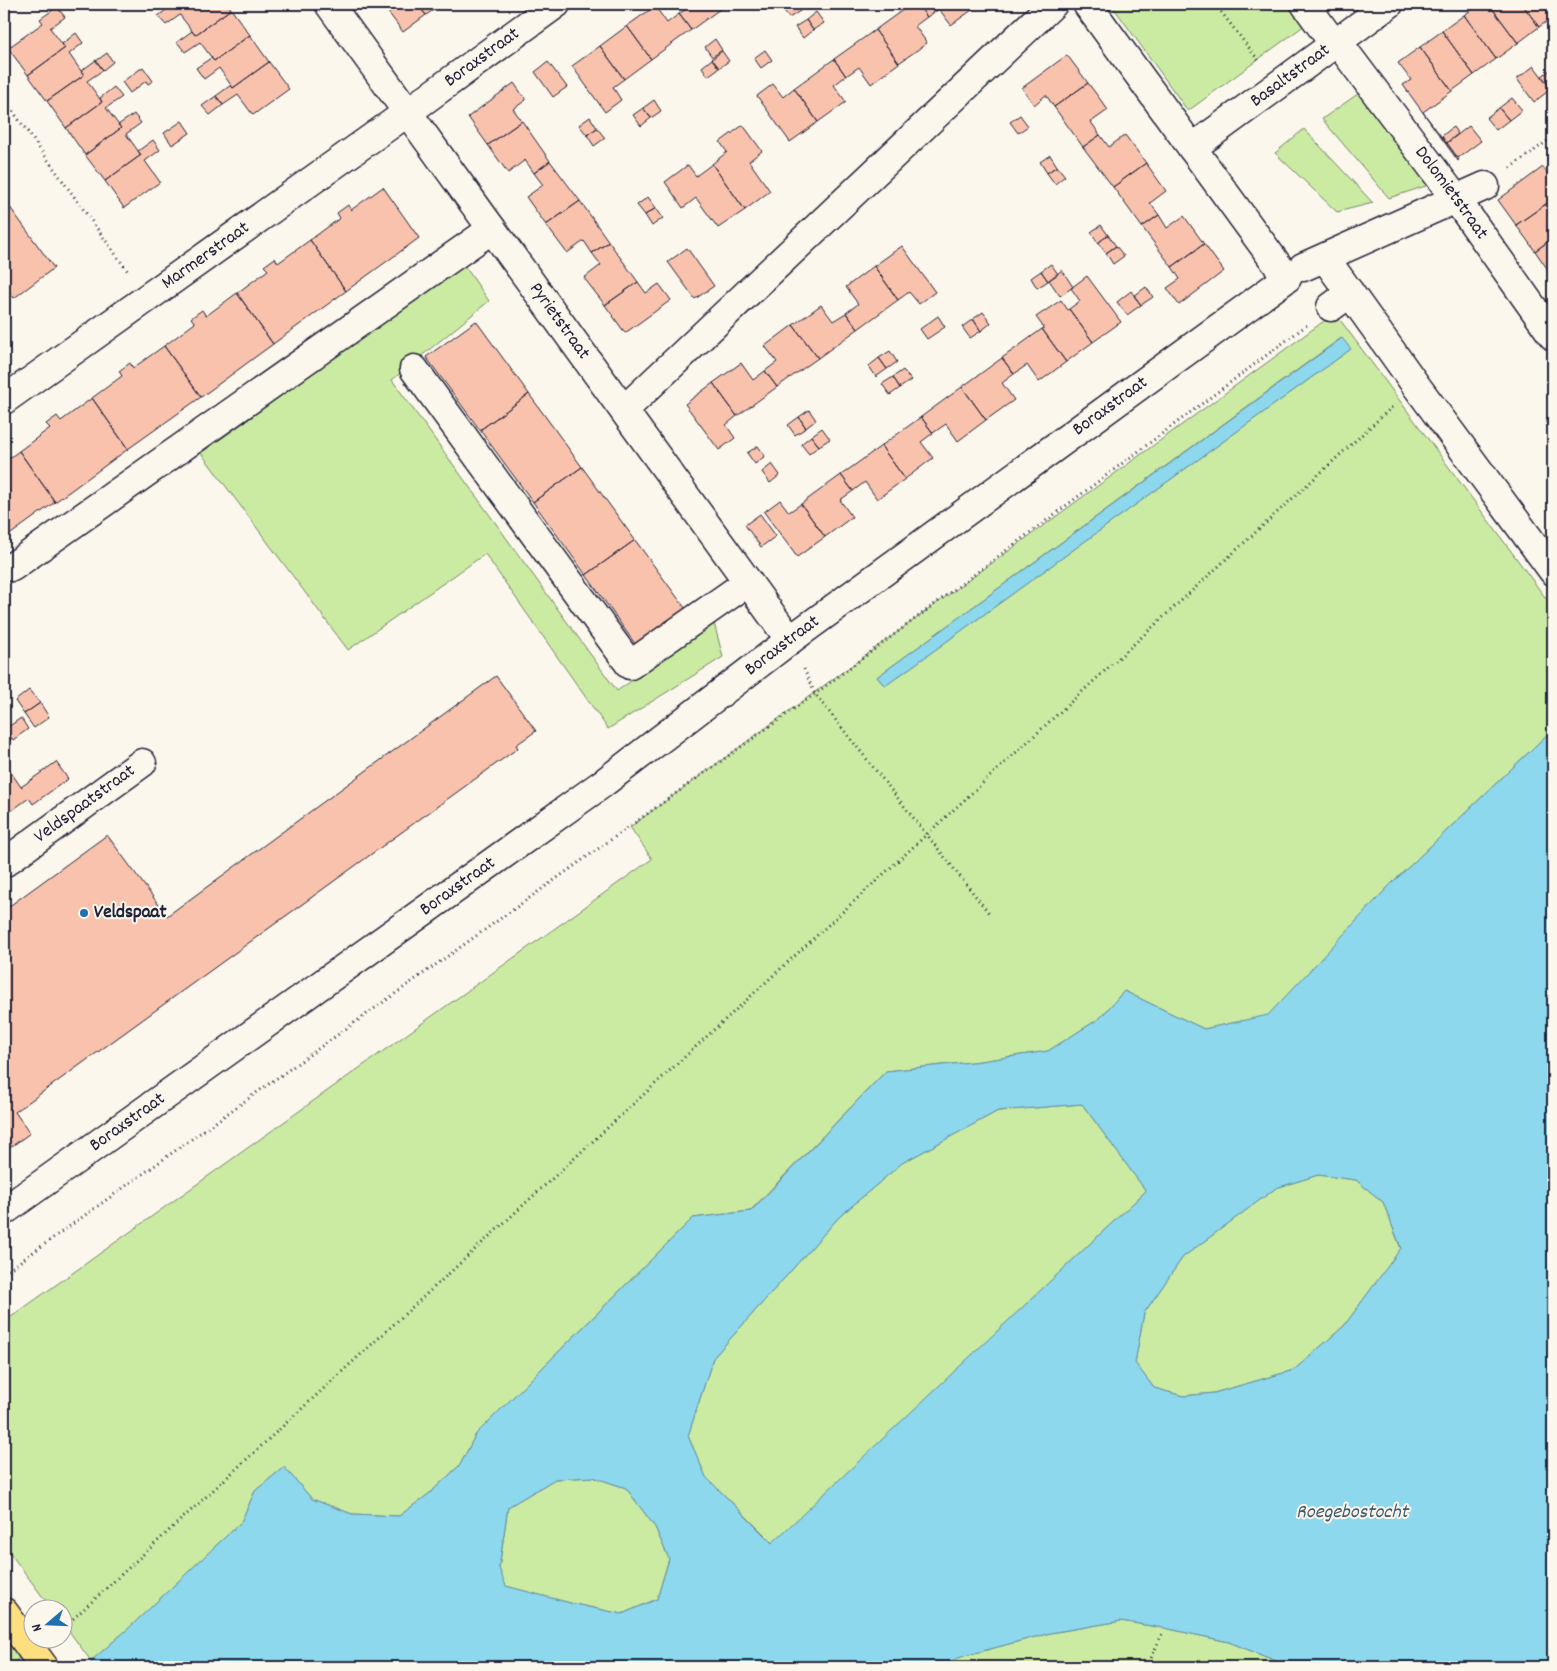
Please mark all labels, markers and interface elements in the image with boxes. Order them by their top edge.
street label: Boraxstraat [439,21,525,95]
street label: Basaltstraat [1245,38,1336,114]
street label: Dolomietstraat [1407,141,1494,245]
street label: Marmerstraat [156,215,256,297]
street label: Pyrietstraat [522,277,596,365]
street label: Boraxstraat [1067,370,1154,443]
street label: Boraxstraat [739,609,826,683]
street label: Veldspaatstraat [29,758,141,850]
street label: Boraxstraat [415,850,502,923]
place label: Veldspaat [94,900,167,927]
marker: Veldspaat [78,907,90,919]
street label: Boraxstraat [84,1086,171,1159]
water label: Roegebostocht [1296,1499,1410,1527]
north arrow [22,1598,72,1648]
text: N [27,1621,48,1634]

